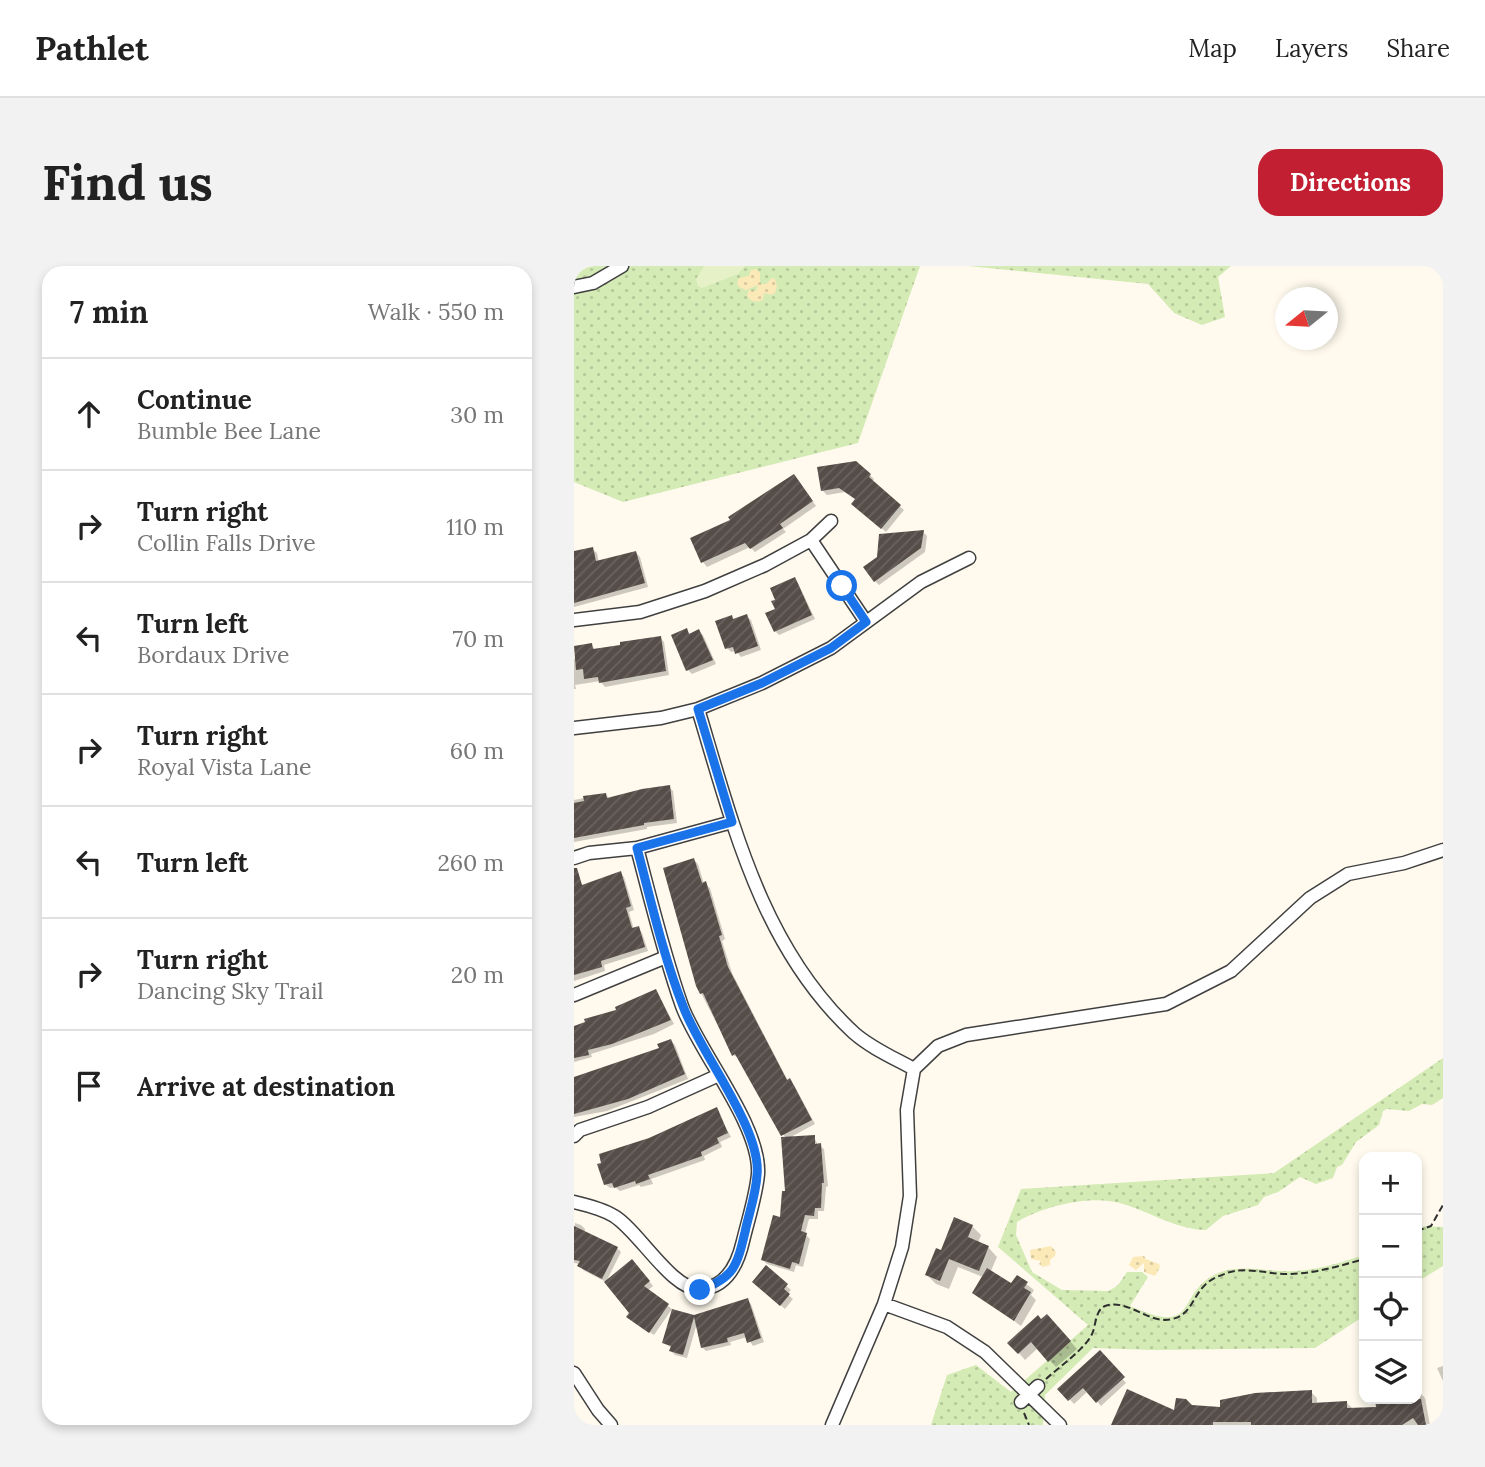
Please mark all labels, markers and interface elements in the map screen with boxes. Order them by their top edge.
text: Pathlet [35,27,149,69]
text: Map [1188,33,1237,64]
text: Layers [1275,33,1348,64]
text: Share [1386,33,1450,64]
button: Directions [1258,149,1443,216]
text: Find us [42,151,213,213]
north arrow [1275,287,1338,350]
text: 7 min [70,293,149,331]
text: Walk · 550 m [368,297,504,326]
text: Continue [137,383,252,416]
icon: ahead [70,395,108,433]
text: 30 m [450,400,504,429]
text: Bumble Bee Lane [137,416,321,445]
text: Turn right [137,495,268,528]
icon: right [70,507,108,545]
text: 110 m [446,512,504,541]
text: Collin Falls Drive [137,528,316,557]
route start [826,570,857,601]
text: Turn left [137,607,248,640]
icon: left [70,619,108,657]
text: 70 m [453,624,504,653]
text: Bordaux Drive [137,640,290,669]
text: Turn right [137,719,268,752]
icon: right [70,731,108,769]
text: 60 m [450,736,504,765]
text: Royal Vista Lane [137,752,312,781]
icon: left [70,843,108,881]
text: Turn left [137,846,248,879]
text: 260 m [437,848,504,877]
text: Turn right [137,943,268,976]
icon: right [70,955,108,993]
text: 20 m [451,960,504,989]
text: Dancing Sky Trail [137,976,324,1005]
icon: arrive [70,1067,108,1105]
text: Arrive at destination [137,1070,395,1103]
map controls [1359,1152,1422,1404]
button: + [1359,1152,1422,1215]
button: − [1359,1215,1422,1278]
route end [684,1274,715,1305]
button: locate [1359,1278,1422,1341]
button: layers [1359,1341,1422,1404]

